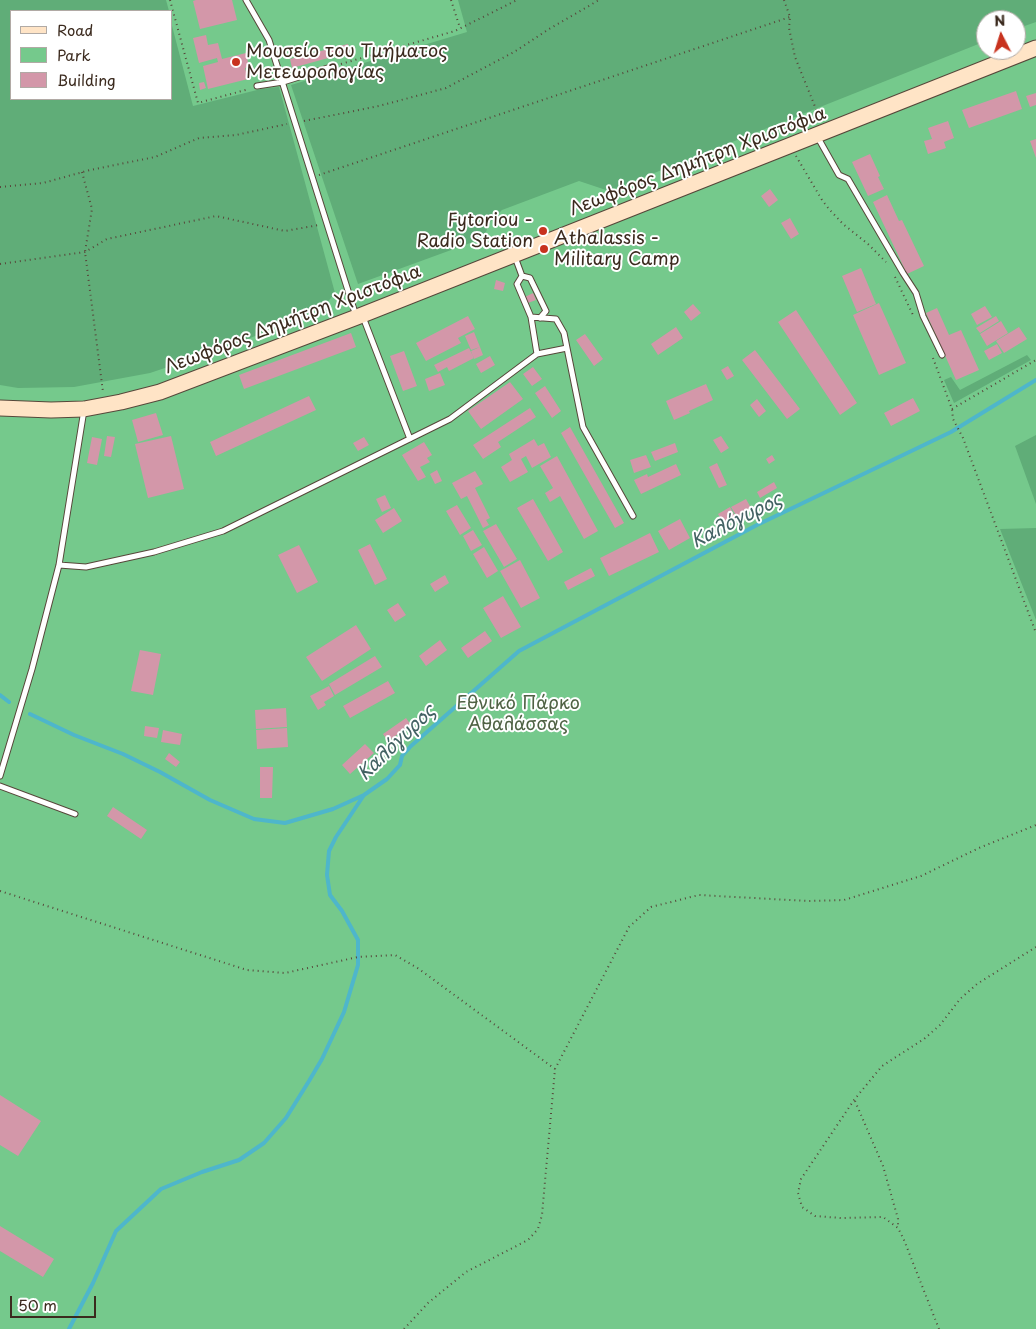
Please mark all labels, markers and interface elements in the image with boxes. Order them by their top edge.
legend [10,10,172,100]
north arrow [976,10,1026,60]
text: N [993,10,1006,31]
text: Road [57,18,93,41]
place label: Μουσείο του Τμήματος Μετεωρολογίας [246,41,447,84]
text: Park [57,43,91,66]
marker: Μουσείο του Τμήματος Μετεωρολογίας [230,56,242,68]
text: Building [57,68,116,91]
street label: Λεωφόρος Δημήτρη Χριστόφια [567,103,829,221]
place label: Fytoriou - Radio Station [416,210,533,252]
marker: Fytoriou - Radio Station [537,225,549,237]
place label: Athalassis - Military Camp [554,228,680,270]
marker: Athalassis - Military Camp [538,243,550,255]
street label: Λεωφόρος Δημήτρη Χριστόφια [162,261,424,379]
water label: Καλόγυρος [688,488,786,554]
park label: Εθνικό Πάρκο Αθαλάσσας [456,693,580,736]
water label: Καλόγυρος [353,700,441,786]
scale bar [12,1286,99,1318]
text: 50 m [18,1293,57,1316]

